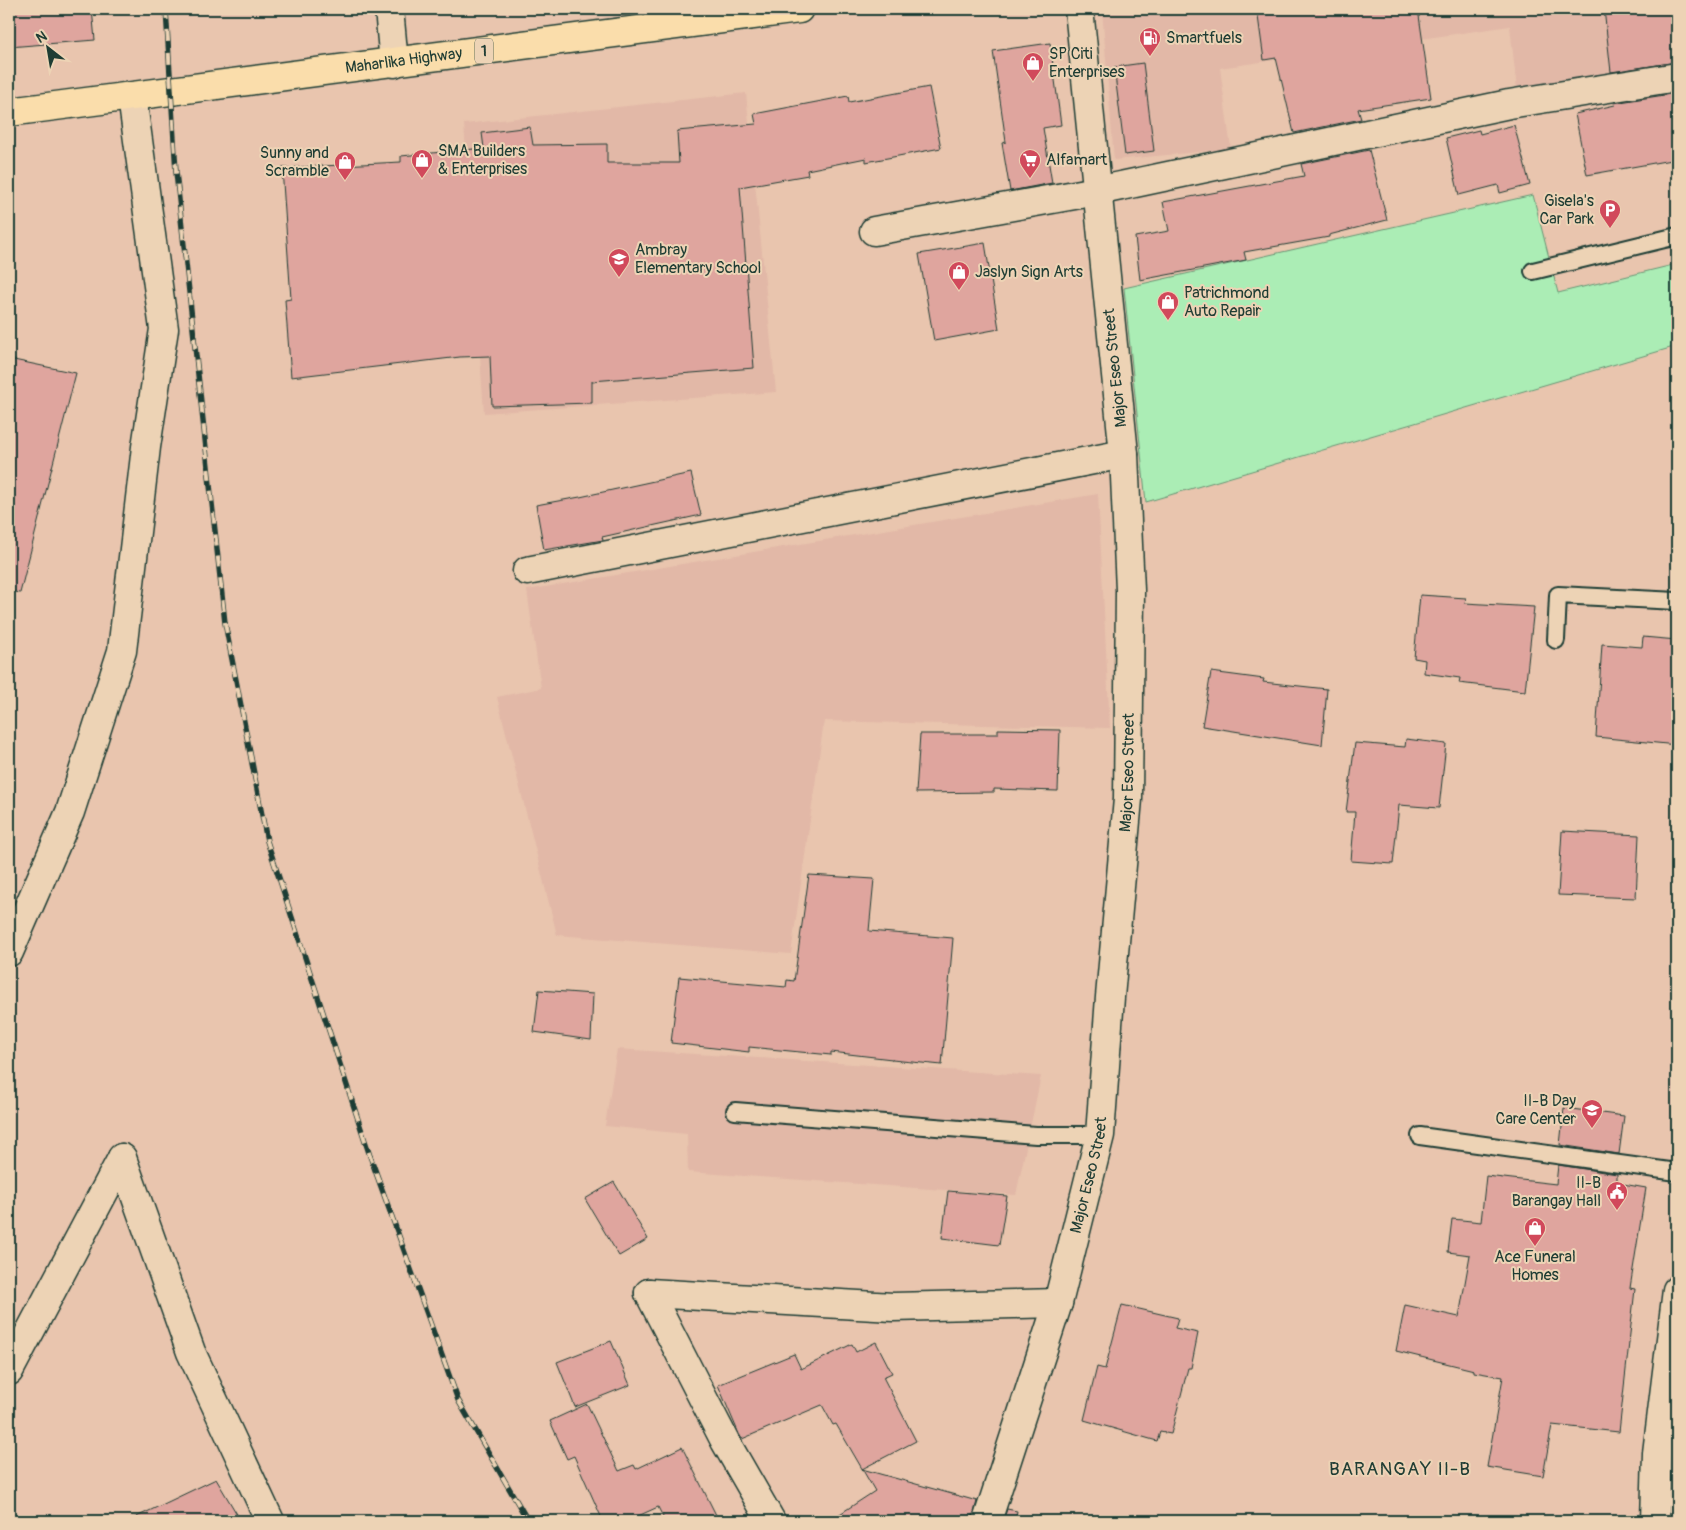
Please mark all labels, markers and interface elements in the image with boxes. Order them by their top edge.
north arrow [22,22,72,72]
fuel station icon: Smartfuels [1138,26,1162,57]
text: N [33,28,50,47]
place label: Smartfuels [1166,28,1242,48]
road number: 1 [475,38,493,64]
street label: Maharlika Highway [344,43,464,78]
place label: SP Citi Enterprises [1049,44,1125,82]
shop icon: SP Citi Enterprises [1021,51,1045,82]
place label: SMA Builders & Enterprises [438,141,527,179]
place label: Sunny and Scramble [260,143,329,181]
shop icon: SMA Builders & Enterprises [410,148,434,179]
supermarket icon: Alfamart [1018,148,1042,179]
shop icon: Sunny and Scramble [333,150,357,181]
place label: Alfamart [1046,150,1108,170]
place label: Gisela's Car Park [1539,191,1594,229]
parking icon: Gisela's Car Park [1598,198,1622,229]
place label: Ambray Elementary School [635,240,761,278]
school or university icon: Ambray Elementary School [607,247,631,278]
shop icon: Jaslyn Sign Arts [947,260,971,291]
place label: Jaslyn Sign Arts [975,262,1083,282]
place label: Patrichmond Auto Repair [1184,283,1269,321]
shop icon: Patrichmond Auto Repair [1156,290,1180,321]
street label: Major Eseo Street [1099,307,1131,428]
street label: Major Eseo Street [1115,712,1139,833]
place label: II-B Day Care Center [1496,1091,1576,1129]
school or university icon: II-B Day Care Center [1580,1098,1604,1129]
street label: Major Eseo Street [1066,1116,1111,1236]
place label: II-B Barangay Hall [1512,1173,1601,1211]
public building icon: II-B Barangay Hall [1605,1180,1629,1211]
shop icon: Ace Funeral Homes [1523,1216,1547,1247]
place label: Ace Funeral Homes [1494,1247,1576,1285]
district label: BARANGAY II-B [1329,1457,1471,1481]

